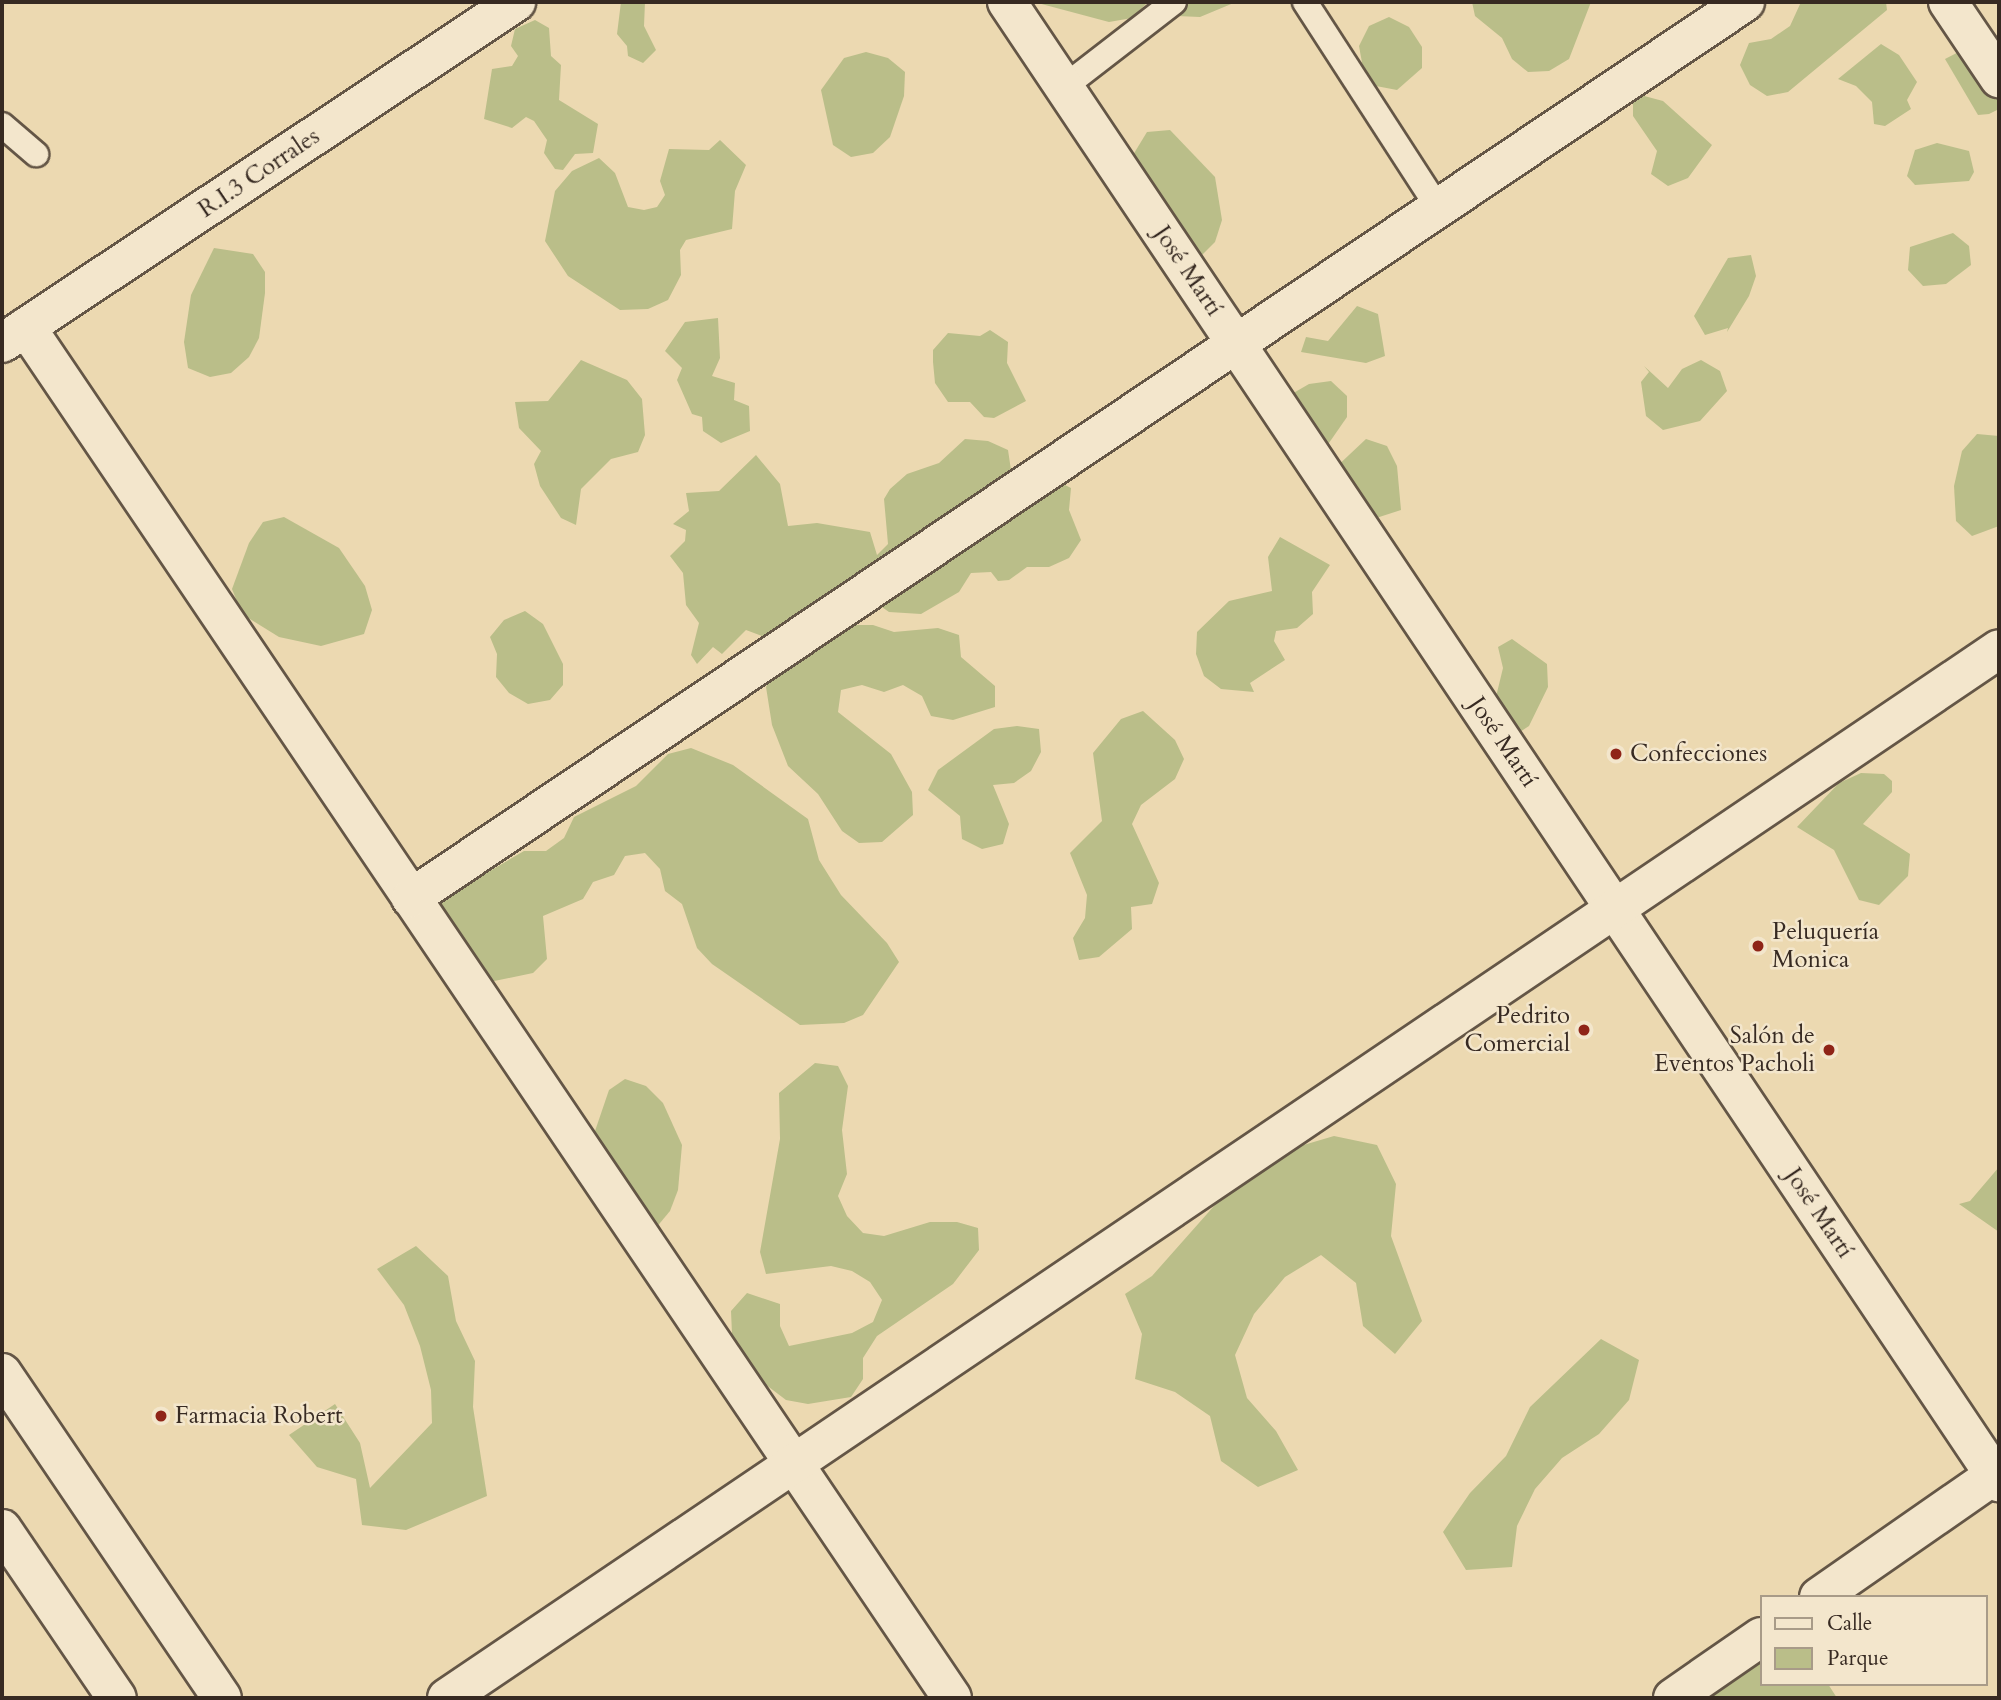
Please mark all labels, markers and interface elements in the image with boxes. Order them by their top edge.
street label: R.I.3 Corrales [193,122,325,224]
street label: José Martí [1147,220,1229,322]
street label: José Martí [1462,691,1544,793]
place label: Confecciones [1630,740,1767,768]
marker: Confecciones [1608,746,1624,762]
place label: Peluquería Monica [1772,918,1879,974]
marker: Peluquería Monica [1750,938,1766,954]
place label: Pedrito Comercial [1465,1002,1570,1058]
marker: Pedrito Comercial [1576,1022,1592,1038]
place label: Salón de Eventos Pacholi [1654,1022,1815,1078]
marker: Salón de Eventos Pacholi [1821,1042,1837,1058]
street label: José Martí [1778,1162,1860,1264]
place label: Farmacia Robert [175,1402,343,1430]
marker: Farmacia Robert [153,1408,169,1424]
legend [1759,1595,1987,1686]
text: Calle [1827,1609,1872,1638]
text: Parque [1827,1644,1888,1673]

